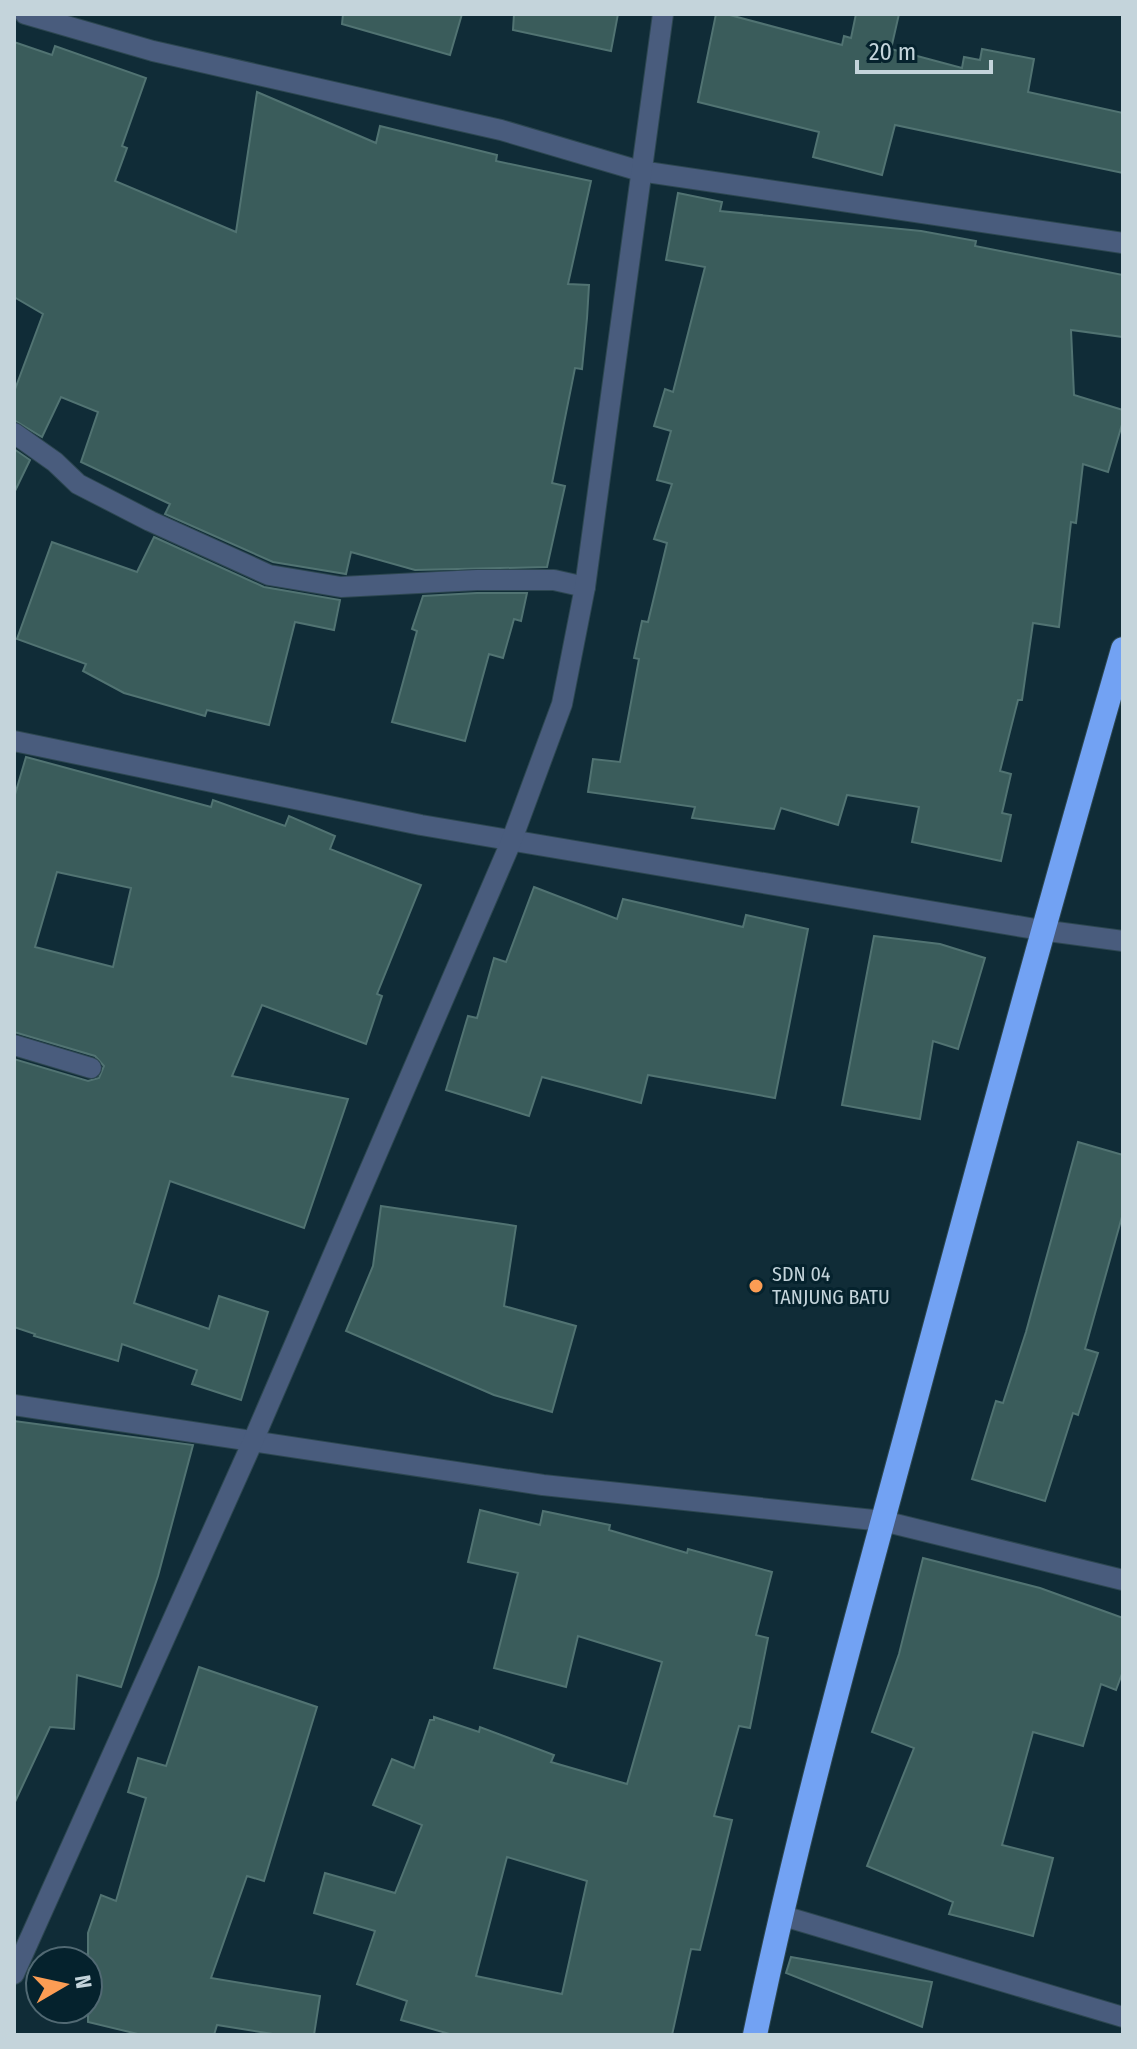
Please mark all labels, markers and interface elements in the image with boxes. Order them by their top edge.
scale bar [857,24,991,74]
text: 20 m [869,38,916,66]
place label: SDN 04 TANJUNG BATU [772,1262,890,1309]
marker: SDN 04 TANJUNG BATU [747,1277,765,1295]
north arrow [24,1945,104,2025]
text: N [69,1973,98,1991]

